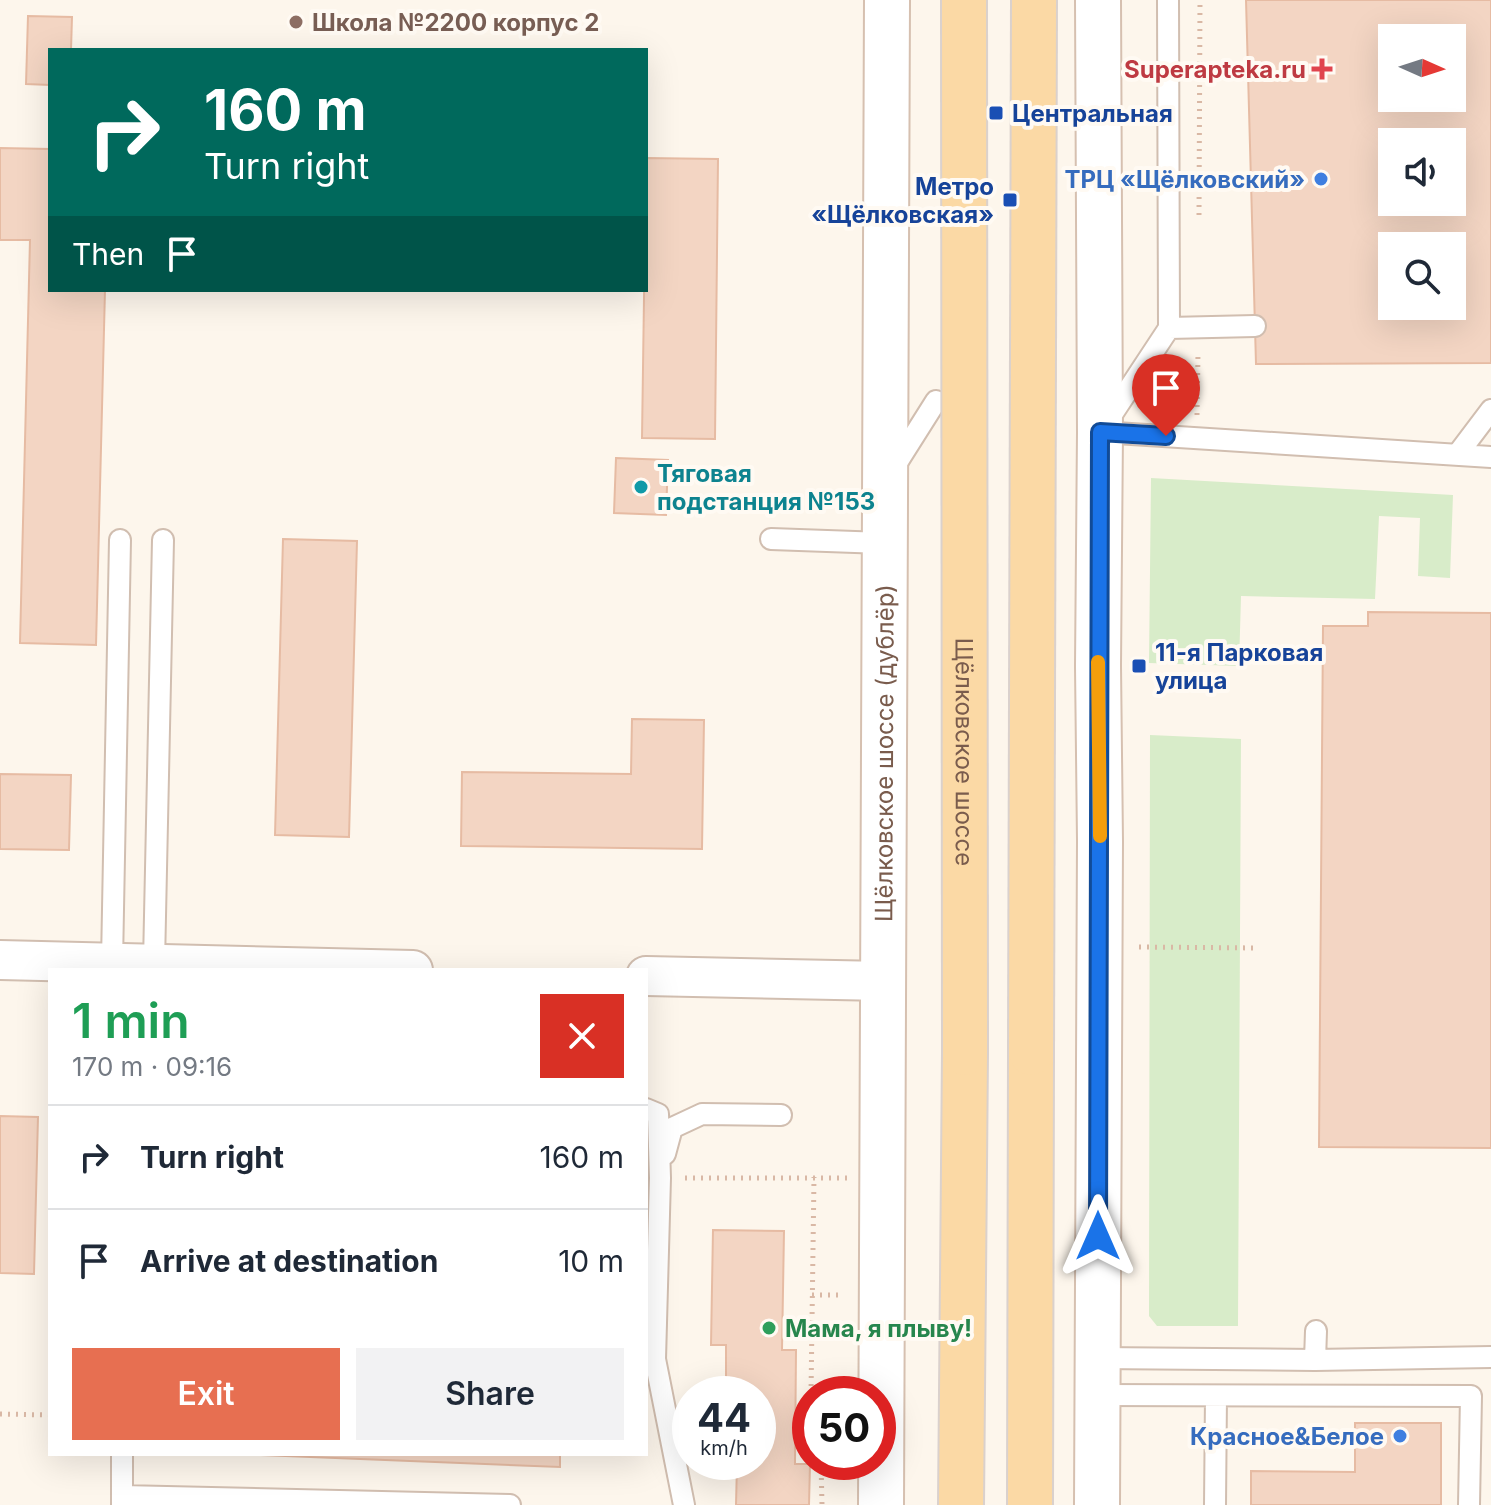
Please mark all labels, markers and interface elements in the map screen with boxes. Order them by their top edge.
place label: Школа №2200 корпус 2 [312,8,599,37]
marker: Школа №2200 корпус 2 [287,13,305,31]
north arrow [1378,24,1466,112]
map controls [1378,24,1466,320]
place label: Superapteka.ru [1124,55,1306,84]
marker: Superapteka.ru [1313,60,1331,78]
text: 160 m [204,76,367,144]
icon: right [72,80,176,184]
place label: Центральная [1012,99,1173,128]
marker: Центральная [987,104,1005,122]
button: sound [1378,128,1466,216]
text: Turn right [204,144,369,188]
place label: ТРЦ «Щёлковский» [1064,165,1305,194]
marker: ТРЦ «Щёлковский» [1312,170,1330,188]
place label: Метро «Щёлковская» [811,172,994,229]
marker: Метро «Щёлковская» [1001,191,1019,209]
icon: arrive [160,232,204,276]
button: search [1378,232,1466,320]
text: Then [72,236,144,272]
pin [1132,354,1200,436]
icon: arrive [1144,366,1188,410]
place label: Тяговая подстанция №153 [657,459,875,516]
marker: Тяговая подстанция №153 [632,478,650,496]
street label: Щёлковское шоссе (дублёр) [869,584,899,922]
street label: Щёлковское шоссе [950,638,979,866]
place label: 11-я Парковая улица [1155,638,1323,695]
marker: 11-я Парковая улица [1130,657,1148,675]
text: 1 min [72,991,190,1050]
button: close [540,994,624,1078]
text: 170 m · 09:16 [72,1051,232,1082]
icon: right [72,1135,116,1179]
text: Turn right [140,1139,284,1175]
text: 160 m [540,1139,624,1175]
position arrow [1056,1194,1140,1278]
icon: arrive [72,1239,116,1283]
text: Arrive at destination [140,1243,438,1279]
text: 10 m [558,1243,624,1279]
place label: Мама, я плыву! [785,1314,972,1343]
marker: Мама, я плыву! [760,1319,778,1337]
button: Exit [72,1348,340,1440]
button: Share [356,1348,624,1440]
speed limit sign: 50 [792,1376,896,1480]
text: 44 [697,1393,751,1442]
place label: Красное&Белое [1190,1422,1384,1451]
marker: Красное&Белое [1391,1427,1409,1445]
text: km/h [700,1436,748,1460]

